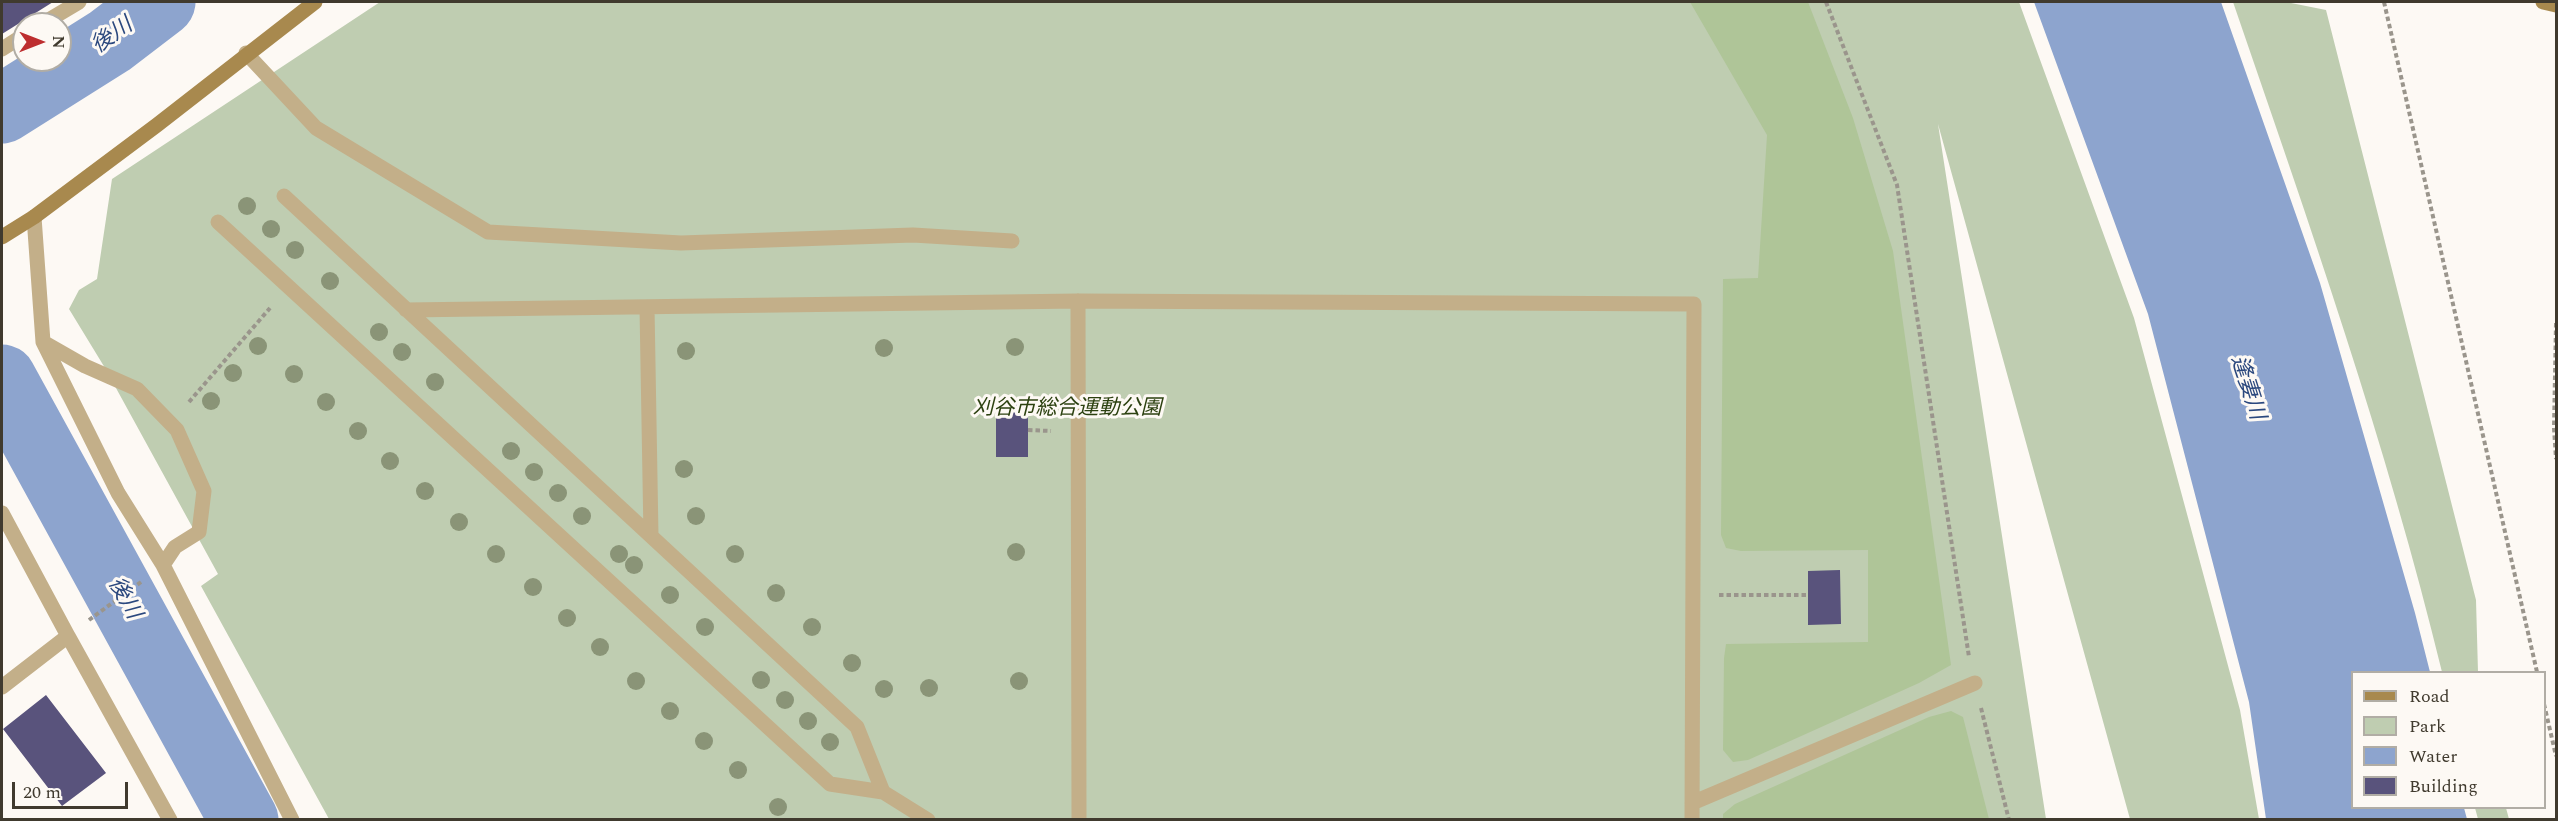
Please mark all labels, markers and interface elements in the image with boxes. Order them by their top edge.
north arrow [12,12,72,72]
water label: 後川 [87,14,139,60]
text: N [46,35,70,49]
water label: 逢妻川 [2223,353,2269,423]
park label: 刈谷市総合運動公園 [973,397,1161,423]
water label: 後川 [101,573,145,625]
legend [2351,671,2546,809]
text: Road [2409,683,2450,710]
text: Park [2409,713,2446,740]
text: Water [2409,743,2457,770]
scale bar [15,770,130,808]
text: Building [2409,773,2478,800]
text: 20 m [23,779,61,806]

